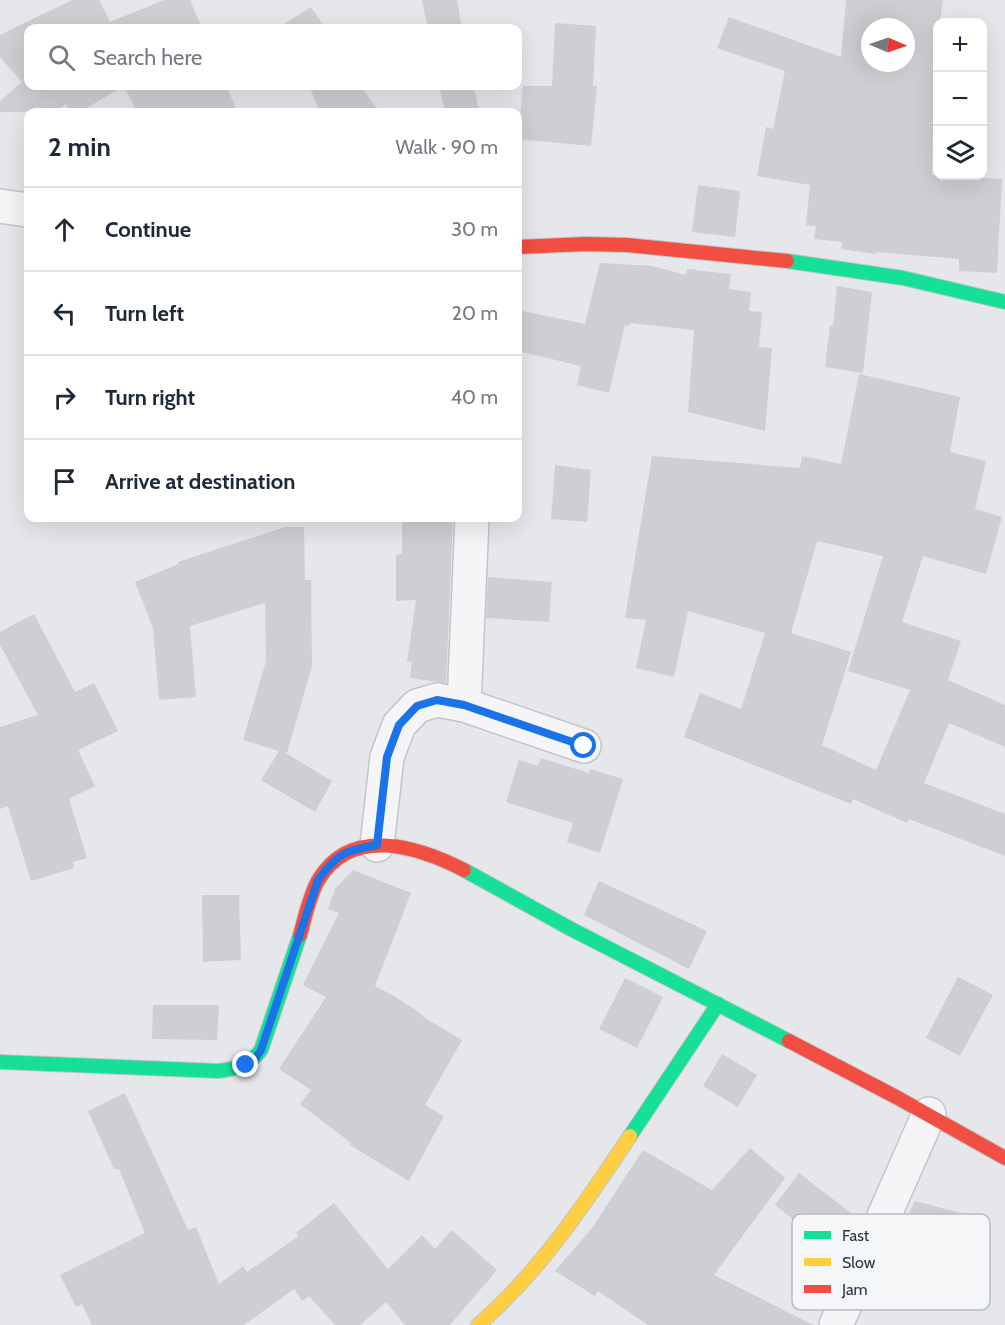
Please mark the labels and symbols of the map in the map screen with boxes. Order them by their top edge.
north arrow [861,18,915,72]
route start [570,732,596,758]
route end [232,1051,258,1077]
legend [792,1214,990,1310]
text: Fast [842,1226,870,1245]
text: Slow [842,1253,876,1272]
text: Jam [841,1280,868,1299]

